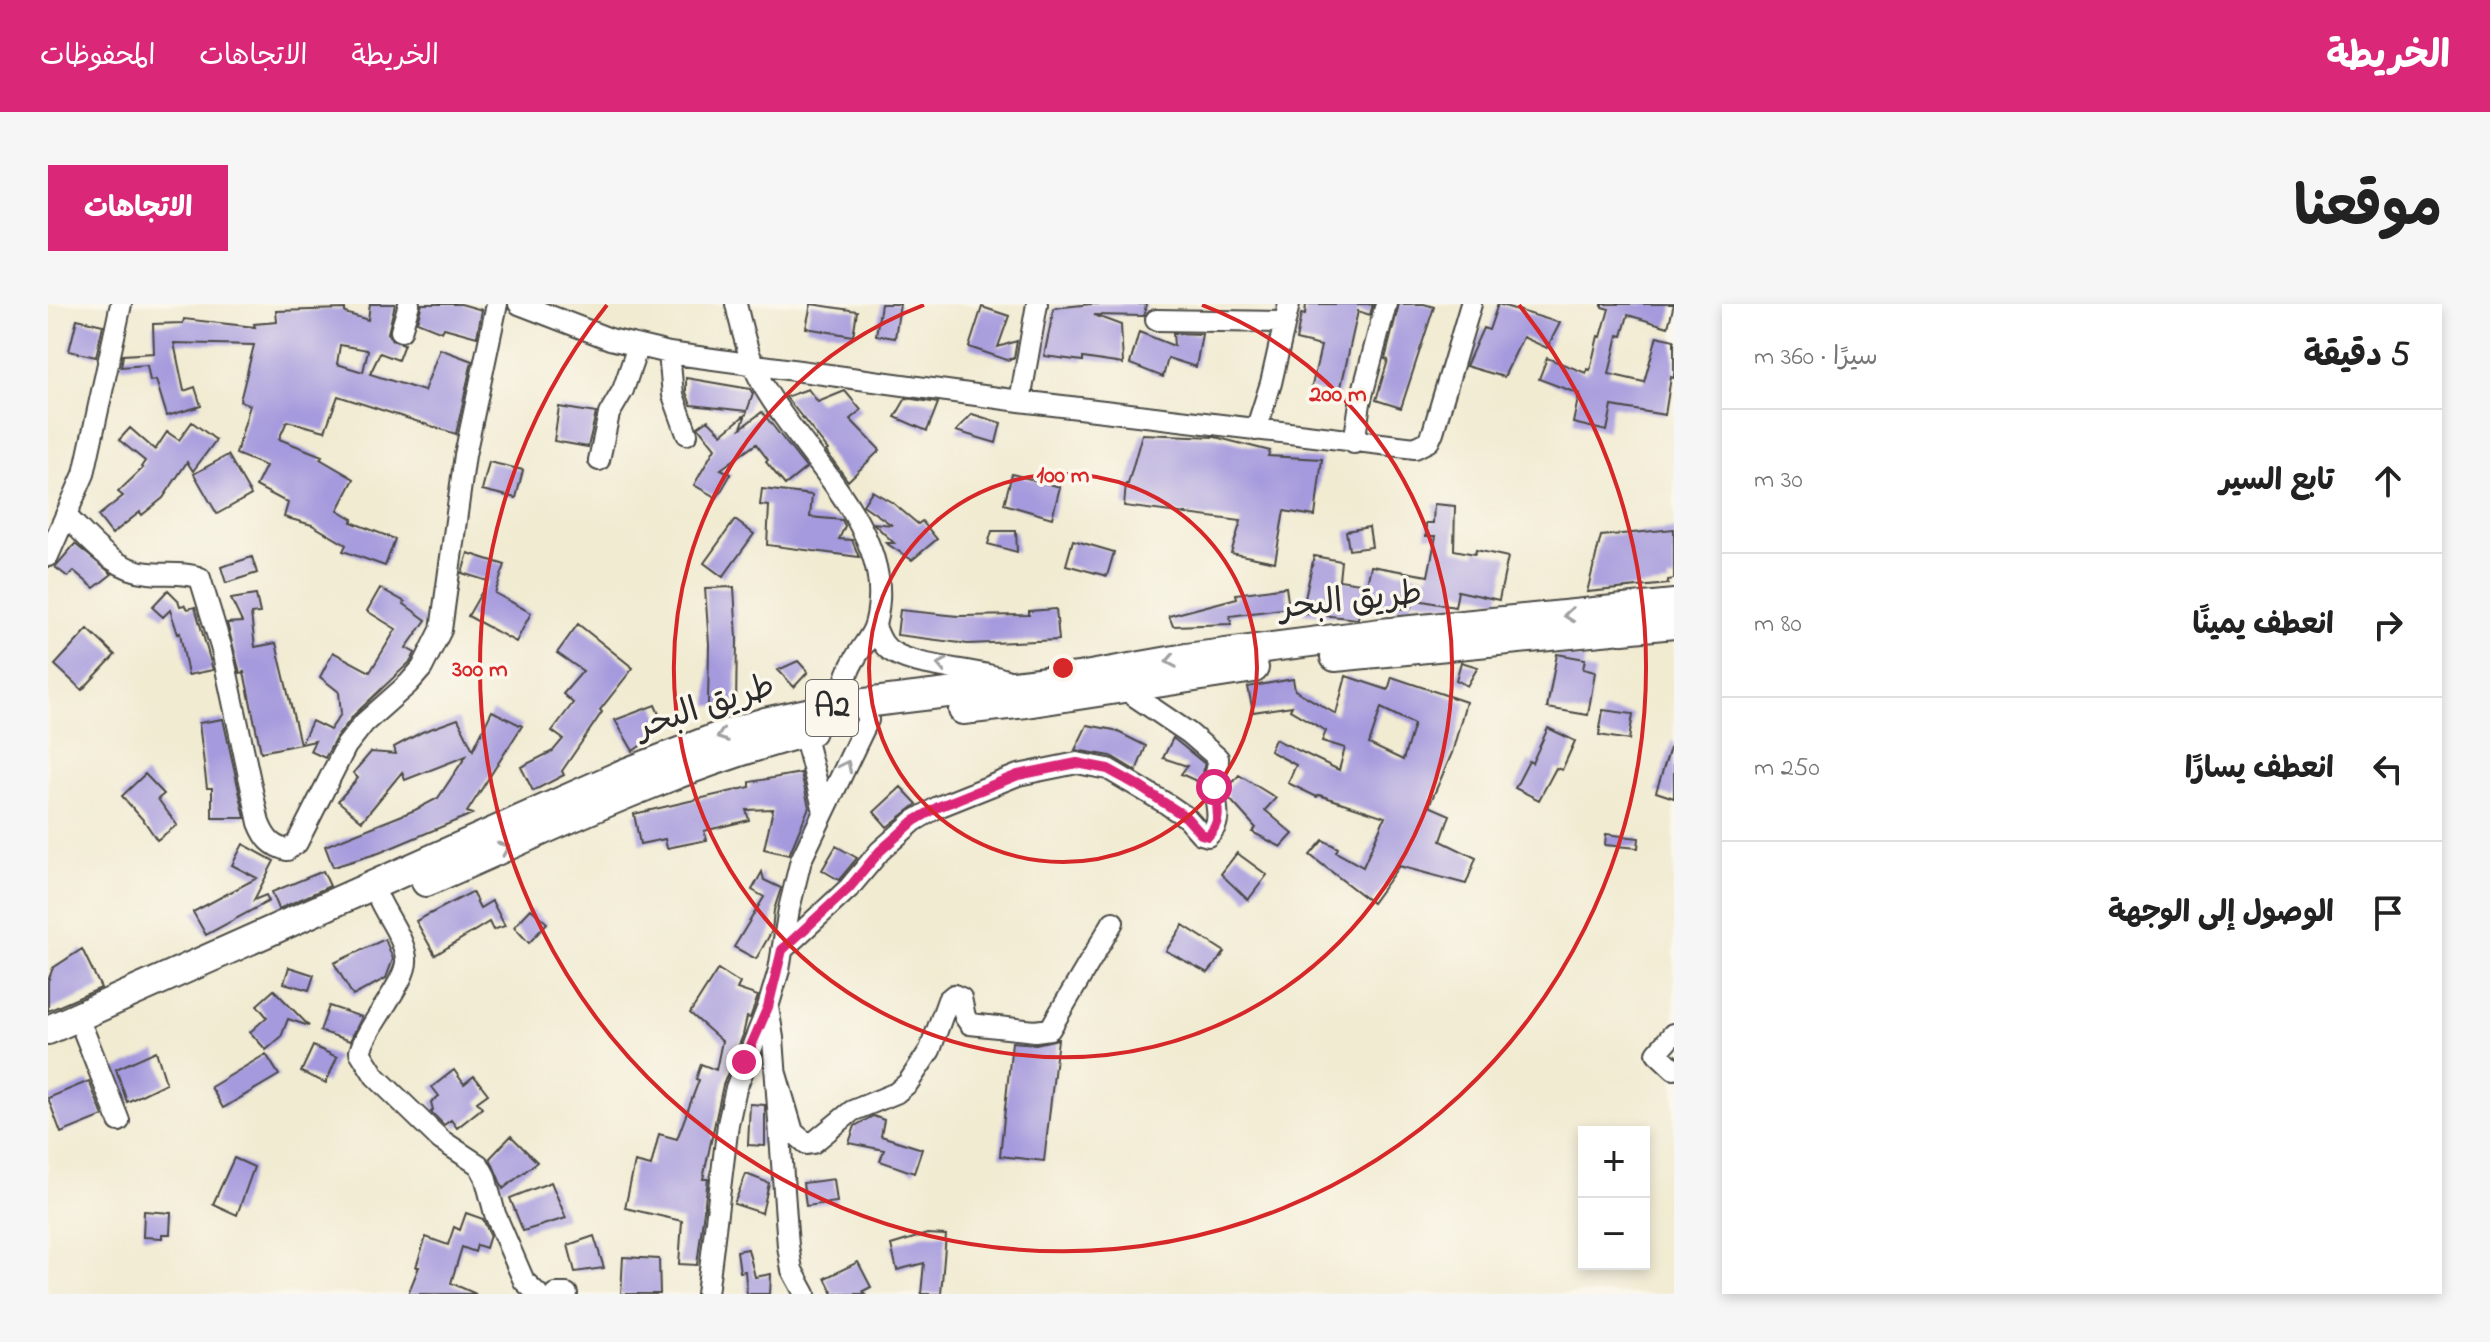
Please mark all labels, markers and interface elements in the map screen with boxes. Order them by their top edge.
text: الخريطة [2326,30,2450,86]
text: المحفوظات [40,37,155,78]
text: الاتجاهات [199,37,307,78]
text: الخريطة [351,37,439,78]
button: الاتجاهات [48,165,228,251]
text: موقعنا [2294,170,2442,251]
text: 5 دقيقة [2304,332,2410,382]
text: سيرًا · 360 m [1754,339,1878,377]
text: 200 m [1308,378,1367,413]
text: 100 m [1037,459,1090,494]
icon: ahead [2366,459,2410,503]
text: تابع السير [2220,460,2334,504]
text: 30 m [1754,462,1803,500]
street label: طريق البحر [1274,570,1425,635]
icon: right [2366,603,2410,647]
text: انعطف يمينًا [2193,604,2334,648]
one-way arrow [1562,606,1575,623]
text: 80 m [1754,606,1802,644]
one-way arrow [1164,651,1178,668]
text: 300 m [451,653,508,688]
centre of rings [1049,654,1077,682]
one-way arrow [935,658,949,675]
street label: طريق البحر [627,662,782,755]
road number: A2 [806,680,858,736]
one-way arrow [716,727,730,743]
icon: left [2366,747,2410,791]
text: انعطف يسارًا [2185,748,2334,792]
text: 250 m [1754,750,1820,788]
one-way arrow [836,759,852,774]
route start [1196,769,1232,805]
one-way arrow [496,842,510,858]
icon: arrive [2366,891,2410,935]
text: الوصول إلى الوجهة [2108,892,2334,936]
route end [726,1044,762,1080]
map controls [1578,1126,1650,1270]
button: + [1578,1126,1650,1198]
button: − [1578,1198,1650,1270]

